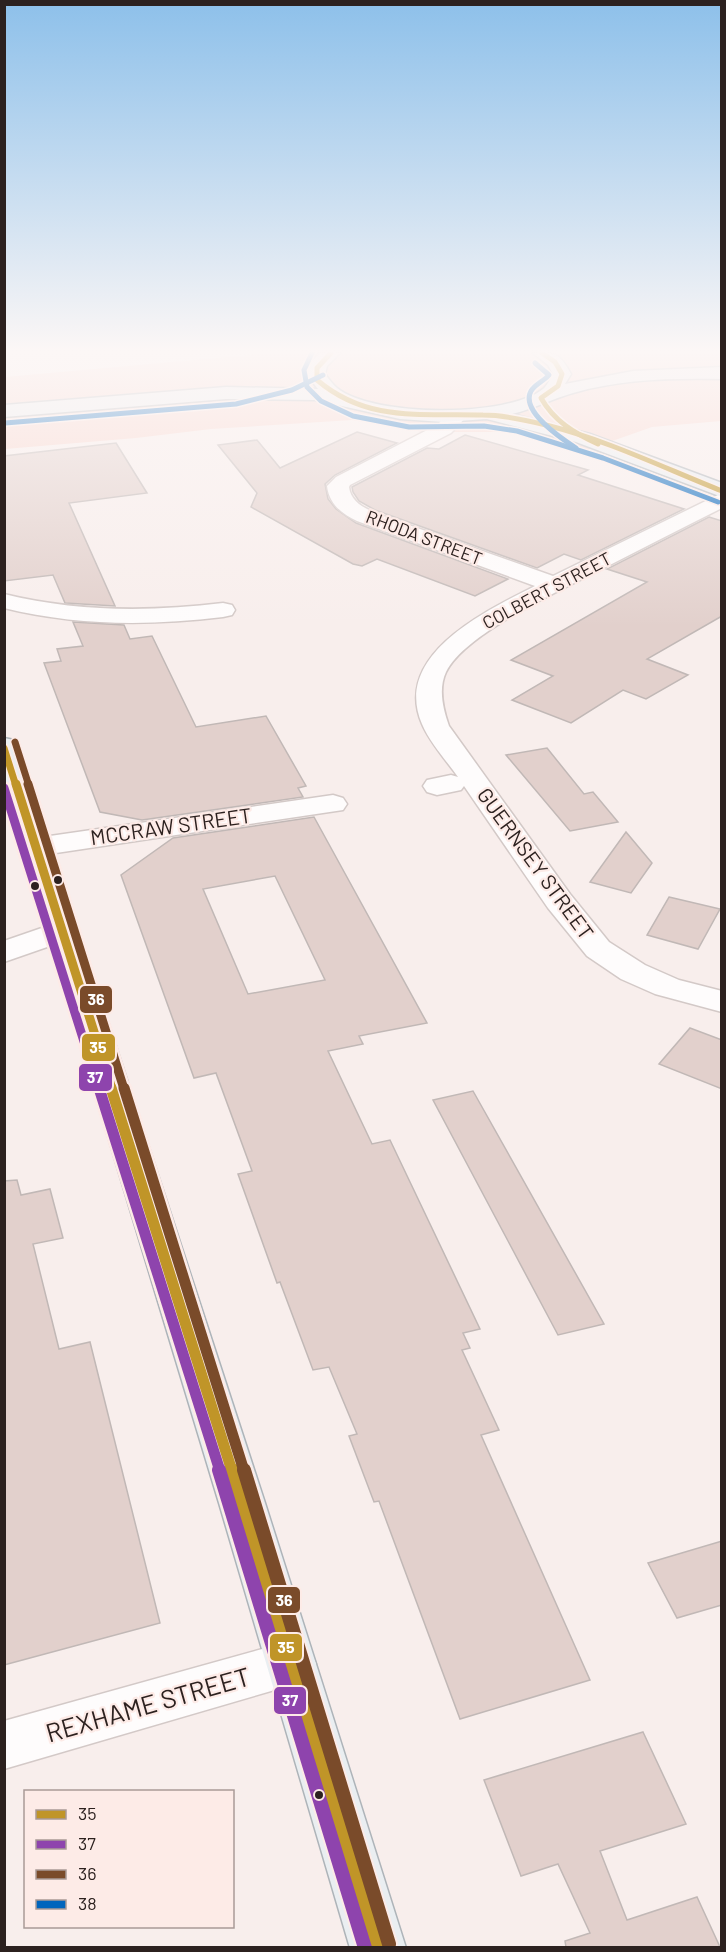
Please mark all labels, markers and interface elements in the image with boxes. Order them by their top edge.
street label: RHODA STREET [363,505,486,569]
street label: COLBERT STREET [478,547,615,633]
street label: GUERNSEY STREET [473,782,600,944]
street label: MCCRAW STREET [89,802,253,849]
unlabelled marker [52,874,64,886]
unlabelled marker [29,880,41,892]
line badge: 36 [79,985,113,1014]
text: 36 [87,989,105,1008]
line badge: 35 [81,1033,116,1062]
text: 35 [89,1037,107,1056]
line badge: 37 [78,1063,113,1092]
text: 37 [87,1067,103,1086]
line badge: 36 [267,1586,301,1614]
text: 36 [275,1590,293,1609]
line badge: 35 [269,1633,303,1662]
text: 35 [277,1637,295,1656]
street label: REXHAME STREET [42,1660,253,1748]
line badge: 37 [273,1686,307,1715]
text: 37 [282,1690,298,1709]
unlabelled marker [313,1789,325,1801]
legend [24,1790,234,1928]
text: 35 [78,1802,97,1824]
text: 37 [78,1832,96,1854]
text: 36 [78,1862,97,1884]
text: 38 [78,1892,97,1914]

